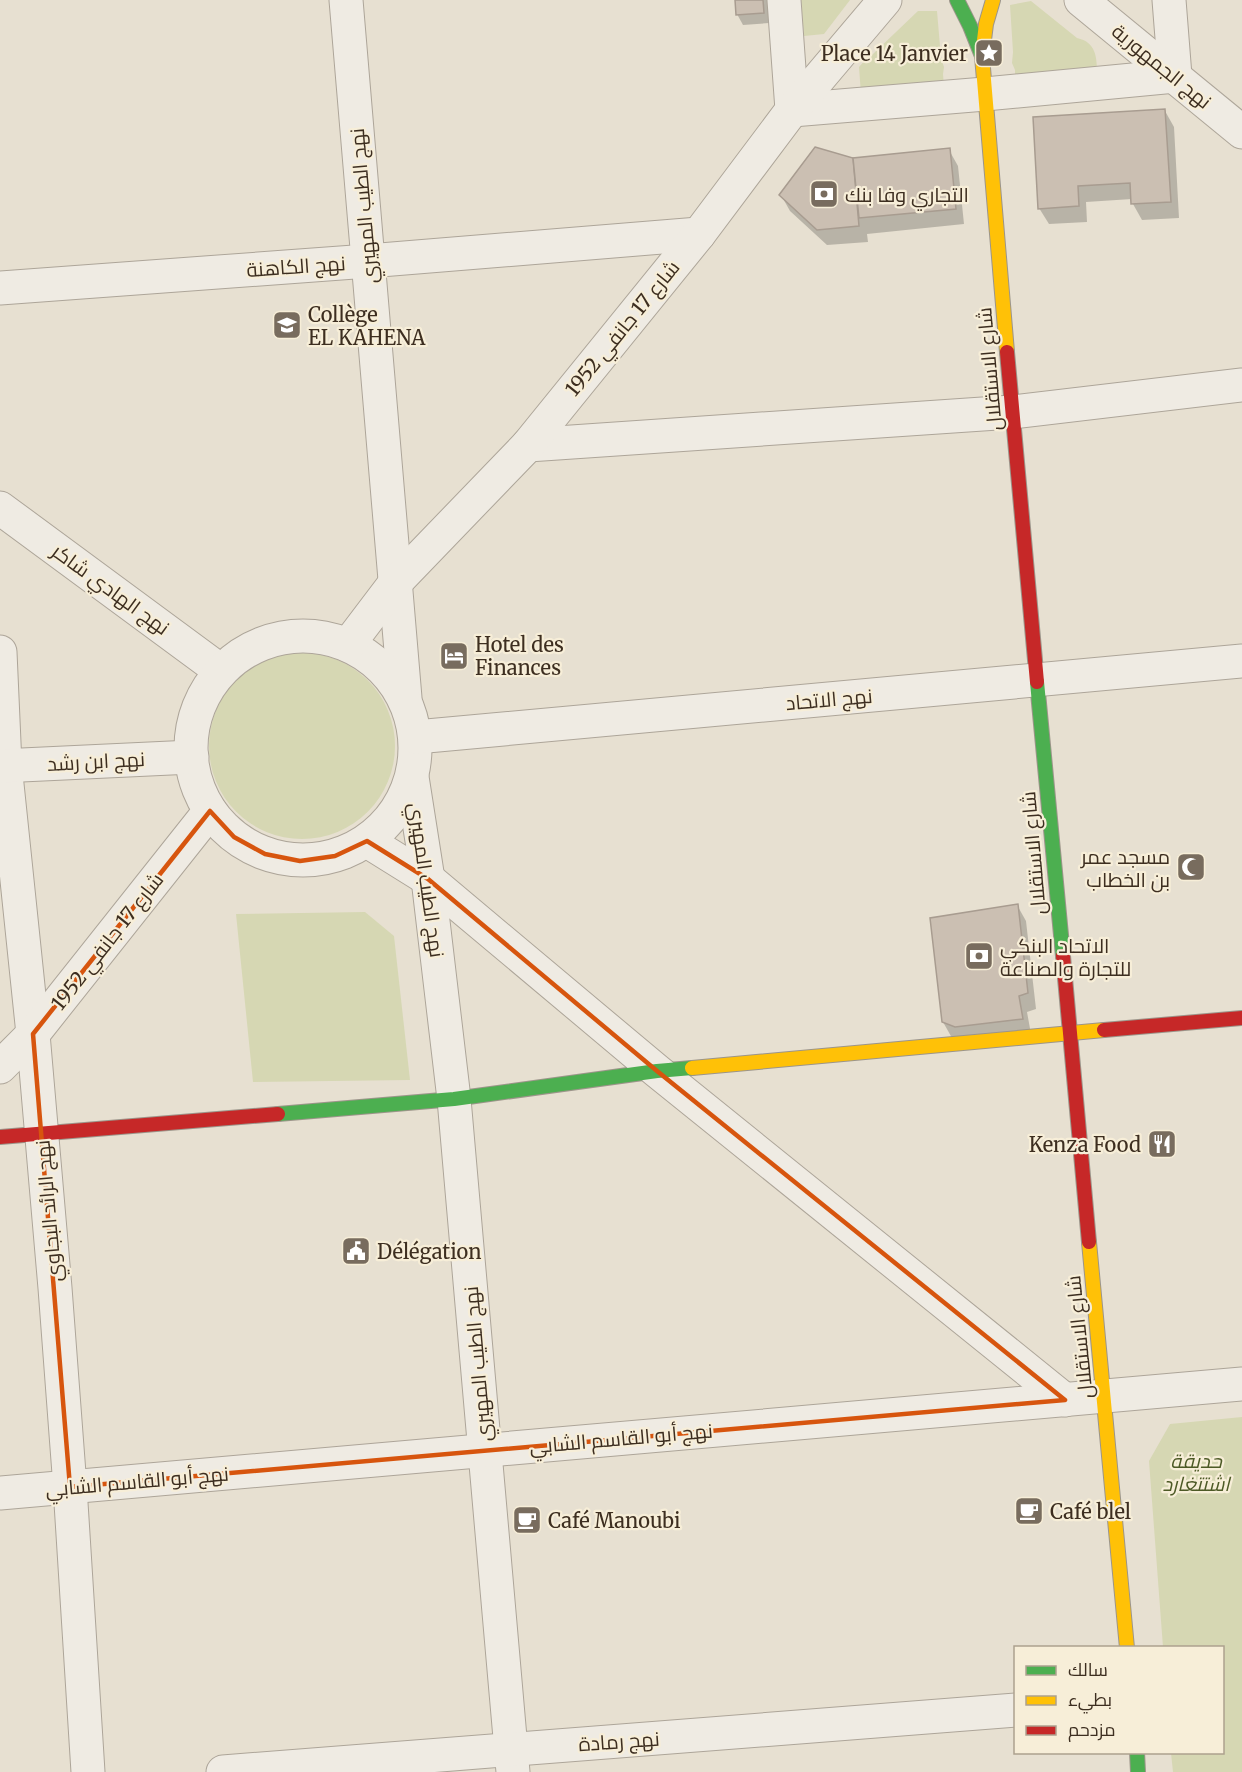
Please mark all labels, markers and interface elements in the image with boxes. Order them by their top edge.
street label: نهج الجمهورية [1106,18,1217,115]
place icon: Place 14 Janvier [973,37,1005,69]
place label: Place 14 Janvier [821,41,968,66]
street label: نهج الطيب المهيري [344,127,386,285]
bank icon: التجاري وفا بنك [808,178,840,210]
place label: التجاري وفا بنك [845,182,969,211]
street label: نهج الكاهنة [246,250,346,284]
street label: شارع 17 جانفي 1952 [560,255,688,403]
place label: Collège EL KAHENA [308,302,426,350]
street label: شارع الاستقلال [971,306,1009,432]
school or university icon: Collège EL KAHENA [271,309,303,341]
street label: نهج الهادي شاكر [44,537,175,643]
place label: Hotel des Finances [475,632,564,680]
hotel icon: Hotel des Finances [438,640,470,672]
street label: نهج الاتحاد [785,683,874,717]
street label: نهج ابن رشد [47,746,146,778]
street label: شارع الاستقلال [1015,790,1053,916]
street label: نهج الطيب المهيري [400,801,450,960]
place label: مسجد عمر بن الخطاب [1080,844,1170,893]
mosque icon: مسجد عمر بن الخطاب [1175,851,1207,883]
street label: شارع 17 جانفي 1952 [46,867,172,1017]
place label: الاتحاد البنكي للتجارة والصناعة [1000,933,1131,981]
bank icon: الاتحاد البنكي للتجارة والصناعة [963,940,995,972]
restaurant icon: Kenza Food [1146,1128,1178,1160]
place label: Kenza Food [1029,1132,1141,1157]
street label: نهج الرائد البجاوي [29,1139,71,1283]
public building icon: Délégation [340,1235,372,1267]
place label: Délégation [377,1239,481,1264]
street label: شارع الاستقلال [1060,1274,1100,1400]
street label: نهج الطيب المهيري [458,1285,500,1443]
street label: نهج أبو القاسم الشابي [528,1418,714,1462]
park label: حديقة اشتتغارد [1162,1448,1232,1496]
street label: نهج أبو القاسم الشابي [44,1461,230,1505]
cafe icon: Café blel [1013,1495,1045,1527]
place label: Café blel [1050,1499,1131,1524]
cafe icon: Café Manoubi [511,1504,543,1536]
place label: Café Manoubi [548,1508,681,1533]
legend [1014,1646,1224,1754]
text: سالك [1068,1658,1108,1681]
text: بطيء [1068,1688,1112,1714]
text: مزدحم [1068,1718,1116,1742]
street label: نهج رمادة [578,1726,661,1758]

